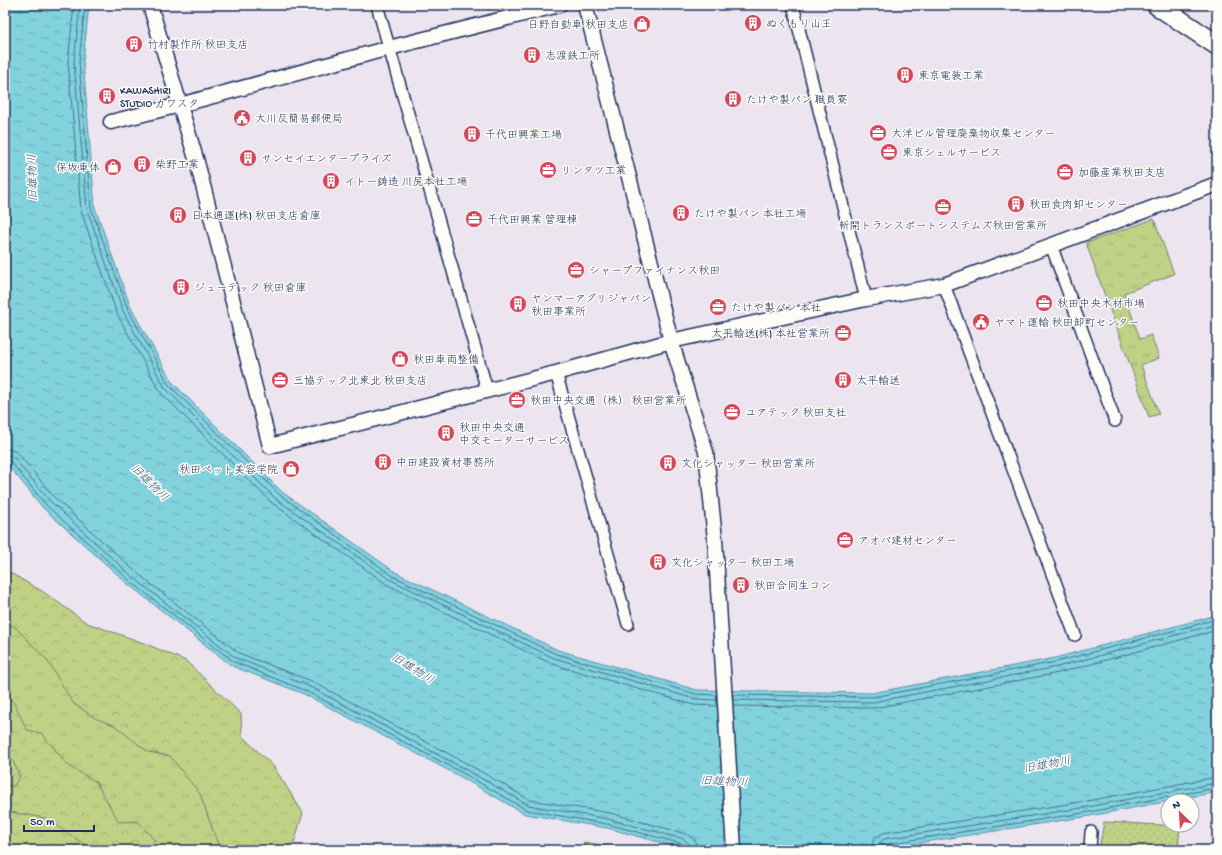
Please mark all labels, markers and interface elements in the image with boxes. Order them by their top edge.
building icon: ぬくもり山王 [743,13,763,33]
shop icon: 日野自動車 秋田支店 [632,14,652,34]
place label: 日野自動車 秋田支店 [527,19,629,32]
place label: ぬくもり山王 [766,19,832,31]
building icon: 竹村製作所 秋田支店 [124,34,144,54]
place label: 竹村製作所 秋田支店 [147,39,249,52]
building icon: 志渡鉄工所 [522,45,542,65]
place label: 志渡鉄工所 [545,50,600,63]
building icon: 東京電装工業 [895,65,915,85]
place label: 東京電装工業 [918,70,984,83]
building icon: KAWASHIRI STUDIO カワスタ [97,86,117,106]
place label: KAWASHIRI STUDIO カワスタ [120,86,199,111]
building icon: たけや製パン 職員寮 [723,89,743,109]
place label: たけや製パン 職員寮 [746,94,848,107]
public building icon: 大川反簡易郵便局 [232,108,252,128]
place label: 大川反簡易郵便局 [255,113,343,126]
office icon: 大洋ビル管理廃棄物収集センター [868,123,888,143]
building icon: 千代田興業工場 [462,124,482,144]
place label: 大洋ビル管理廃棄物収集センター [891,128,1055,141]
place label: 千代田興業工場 [485,129,562,142]
office icon: 東京シェルサービス [879,142,899,162]
place label: 東京シェルサービス [902,147,1001,160]
building icon: サンセイエンタープライズ [238,148,258,168]
place label: サンセイエンタープライズ [261,153,391,166]
water label: 旧雄物川 [25,154,42,202]
building icon: 柴野工業 [132,154,152,174]
shop icon: 保坂車体 [103,157,123,177]
place label: 柴野工業 [155,159,199,172]
office icon: リンタツ工業 [538,160,558,180]
place label: 保坂車体 [56,162,100,175]
office icon: 加藤産業秋田支店 [1055,162,1075,182]
place label: リンタツ工業 [561,165,627,178]
place label: 加藤産業秋田支店 [1078,167,1166,180]
building icon: イトー鋳造 川尻本社工場 [321,171,341,191]
place label: イトー鋳造 川尻本社工場 [344,176,468,189]
building icon: 秋田食肉卸センター [1006,194,1026,214]
office icon: 新開トランスポートシステムズ秋田営業所 [933,197,953,217]
place label: 秋田食肉卸センター [1029,199,1128,212]
building icon: たけや製パン 本社工場 [671,203,691,223]
building icon: 日本通運(株) 秋田支店倉庫 [168,205,188,225]
place label: たけや製パン 本社工場 [694,208,807,221]
office icon: 千代田興業 管理棟 [464,209,484,229]
place label: 日本通運(株) 秋田支店倉庫 [191,210,321,223]
place label: 千代田興業 管理棟 [487,214,578,227]
place label: 新開トランスポートシステムズ秋田営業所 [839,220,1047,233]
office icon: シャープファイナンス秋田 [566,260,586,280]
place label: シャープファイナンス秋田 [589,265,720,278]
building icon: ジューテック 秋田倉庫 [171,277,191,297]
place label: ジューテック 秋田倉庫 [194,282,307,295]
place label: ヤンマーアグリジャパン 秋田事業所 [531,293,651,319]
office icon: 秋田中央木材市場 [1034,293,1054,313]
building icon: ヤンマーアグリジャパン 秋田事業所 [508,294,528,314]
office icon: たけや製パン 本社 [708,297,728,317]
place label: 秋田中央木材市場 [1057,298,1145,311]
place label: たけや製パン 本社 [731,302,822,315]
public building icon: ヤマト運輸 秋田卸町センター [971,312,991,332]
place label: ヤマト運輸 秋田卸町センター [994,316,1139,330]
office icon: 太平輸送(株) 本社営業所 [833,323,853,343]
place label: 太平輸送(株) 本社営業所 [711,327,830,341]
shop icon: 秋田車両整備 [390,349,410,369]
place label: 秋田車両整備 [413,354,479,367]
office icon: 三協テック北東北 秋田支店 [270,370,290,390]
building icon: 太平輸送 [833,370,853,390]
place label: 太平輸送 [856,374,900,388]
place label: 三協テック北東北 秋田支店 [293,375,428,388]
office icon: 秋田中央交通（株） 秋田営業所 [507,390,527,410]
place label: 秋田中央交通（株） 秋田営業所 [530,395,687,408]
office icon: ユアテック 秋田支社 [722,402,742,422]
place label: ユアテック 秋田支社 [745,407,847,420]
place label: 秋田中央交通 中交モーターサービス [459,422,569,448]
building icon: 秋田中央交通 中交モーターサービス [436,423,456,443]
building icon: 中田建設資材事務所 [373,452,393,472]
building icon: 文化シャッター 秋田営業所 [658,453,678,473]
place label: 中田建設資材事務所 [396,456,495,470]
place label: 文化シャッター 秋田営業所 [681,458,815,471]
shop icon: 秋田ペット美容学院 [281,459,301,479]
water label: 旧雄物川 [126,461,171,505]
place label: 秋田ペット美容学院 [179,464,278,477]
office icon: アオバ建材センター [835,530,855,550]
place label: アオバ建材センター [858,535,957,548]
building icon: 文化シャッター 秋田工場 [648,552,668,572]
place label: 文化シャッター 秋田工場 [671,557,794,570]
building icon: 秋田合同生コン [731,575,751,595]
place label: 秋田合同生コン [754,580,831,593]
water label: 旧雄物川 [388,650,437,688]
water label: 旧雄物川 [1022,754,1072,777]
water label: 旧雄物川 [700,774,748,791]
north arrow [1160,793,1200,833]
text: N [1171,799,1182,813]
scale bar [24,807,94,833]
text: 50 m [30,816,55,830]

